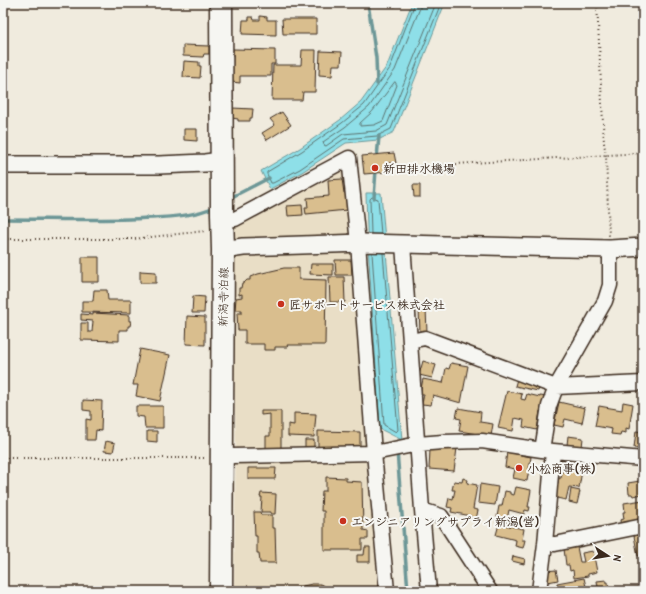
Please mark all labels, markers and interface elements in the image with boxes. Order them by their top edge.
place label: 新田排水機場 [383,160,455,177]
marker: 新田排水機場 [370,163,380,173]
street label: 新潟寺泊線 [214,267,232,327]
place label: 匠サポートサービス株式会社 [289,296,445,313]
marker: 匠サポートサービス株式会社 [276,299,286,309]
place label: 小松商事(株) [527,460,595,477]
marker: 小松商事(株) [514,463,524,473]
place label: エンジニアリングサプライ新潟(営) [351,513,539,530]
marker: エンジニアリングサプライ新潟(営) [338,516,348,526]
north arrow [588,536,628,576]
text: N [610,554,625,563]

